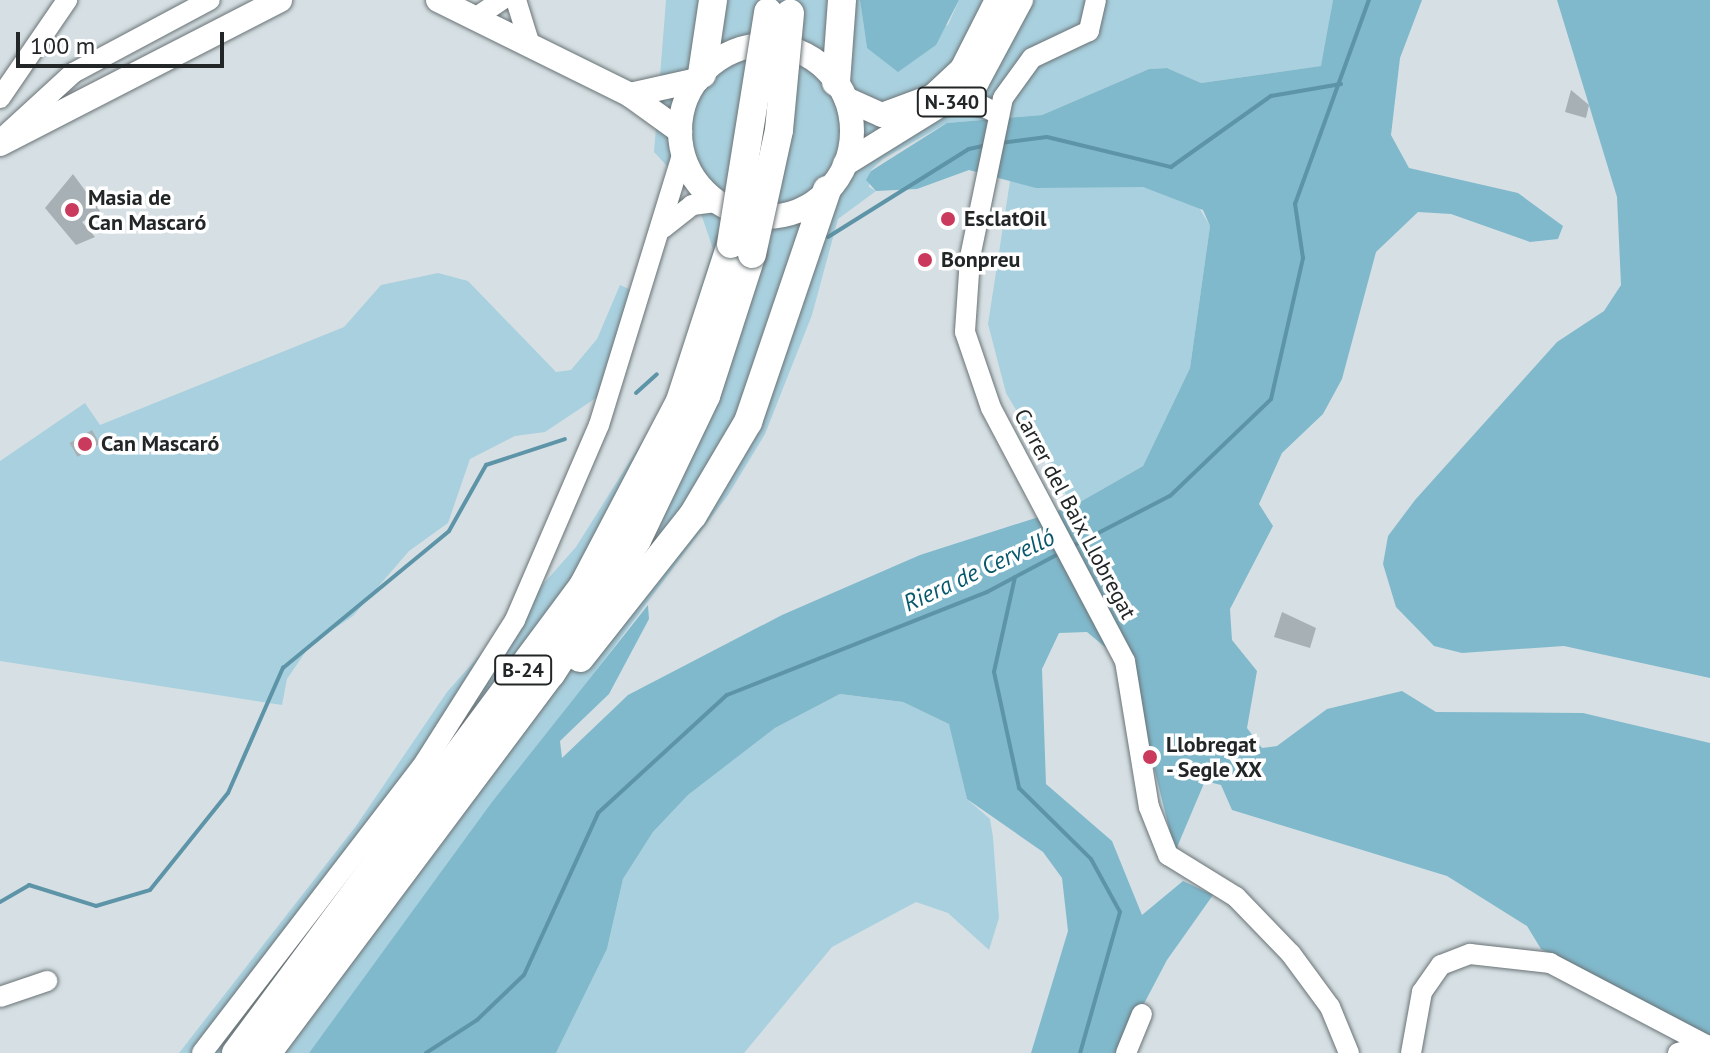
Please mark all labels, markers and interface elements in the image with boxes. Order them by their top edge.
scale bar [20,16,228,66]
text: 100 m [30,30,95,61]
road number: N-340 [916,86,988,118]
place label: Masia de Can Mascaró [88,184,206,236]
marker: Masia de Can Mascaró [63,201,81,219]
place label: EsclatOil [964,206,1046,232]
marker: EsclatOil [939,210,957,228]
place label: Bonpreu [941,247,1020,273]
marker: Bonpreu [916,251,934,269]
street label: Carrer del Baix Llobregat [1008,404,1142,624]
place label: Can Mascaró [101,431,219,457]
marker: Can Mascaró [76,435,94,453]
water label: Riera de Cervelló [899,522,1059,618]
road number: B-24 [493,654,553,686]
place label: Llobregat - Segle XX [1166,731,1264,782]
marker: Llobregat - Segle XX [1141,748,1159,766]

